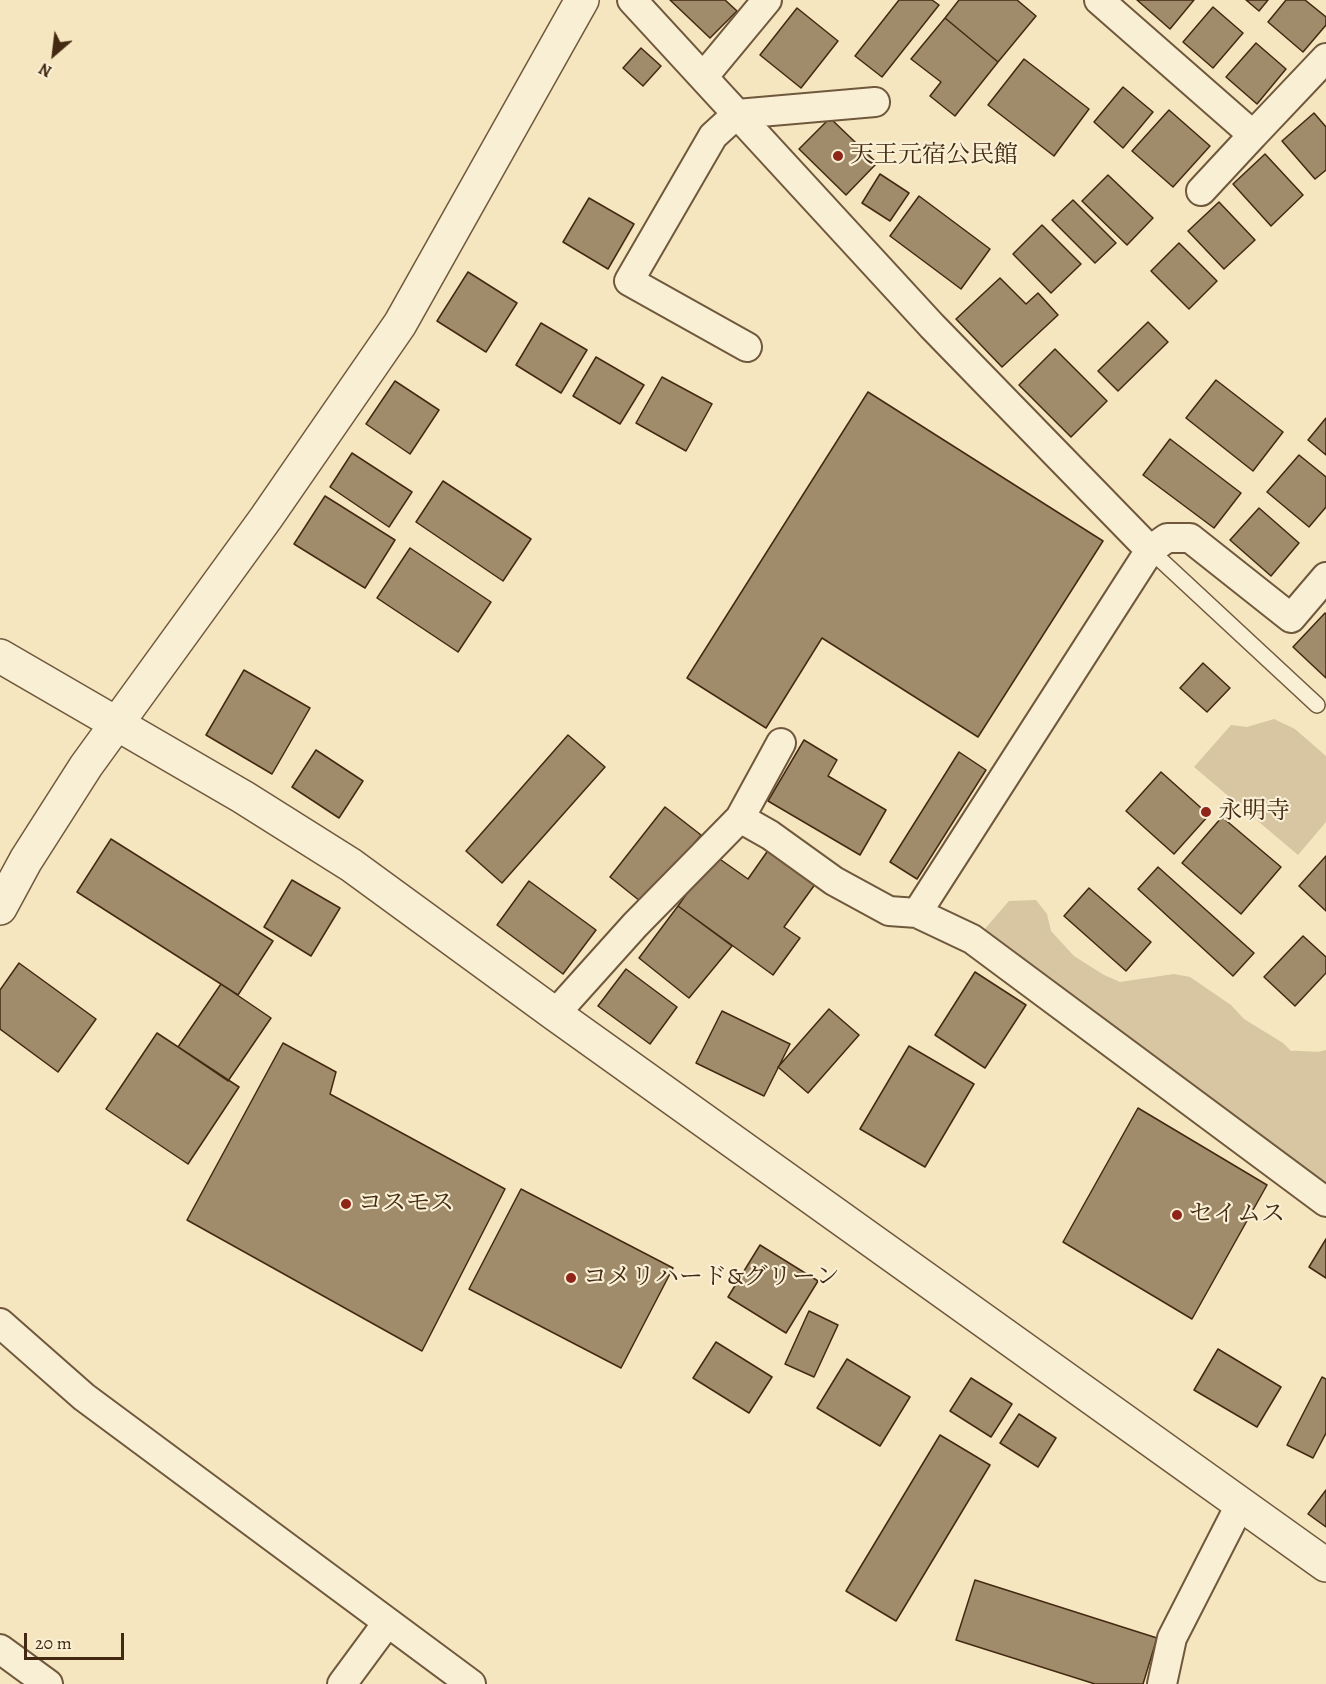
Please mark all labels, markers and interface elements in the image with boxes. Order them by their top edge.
north arrow [24,24,84,84]
text: N [35,57,56,82]
place label: 天王元宿公民館 [850,142,1018,170]
marker: 天王元宿公民館 [831,149,845,163]
place label: 永明寺 [1218,798,1290,826]
marker: 永明寺 [1199,805,1213,819]
place label: コスモス [358,1190,454,1218]
marker: コスモス [339,1197,353,1211]
place label: セイムス [1189,1201,1285,1229]
marker: セイムス [1170,1208,1184,1222]
place label: コメリハード&グリーン [583,1264,840,1292]
marker: コメリハード&グリーン [564,1271,578,1285]
scale bar [27,1621,128,1659]
text: 20 m [35,1631,72,1655]

